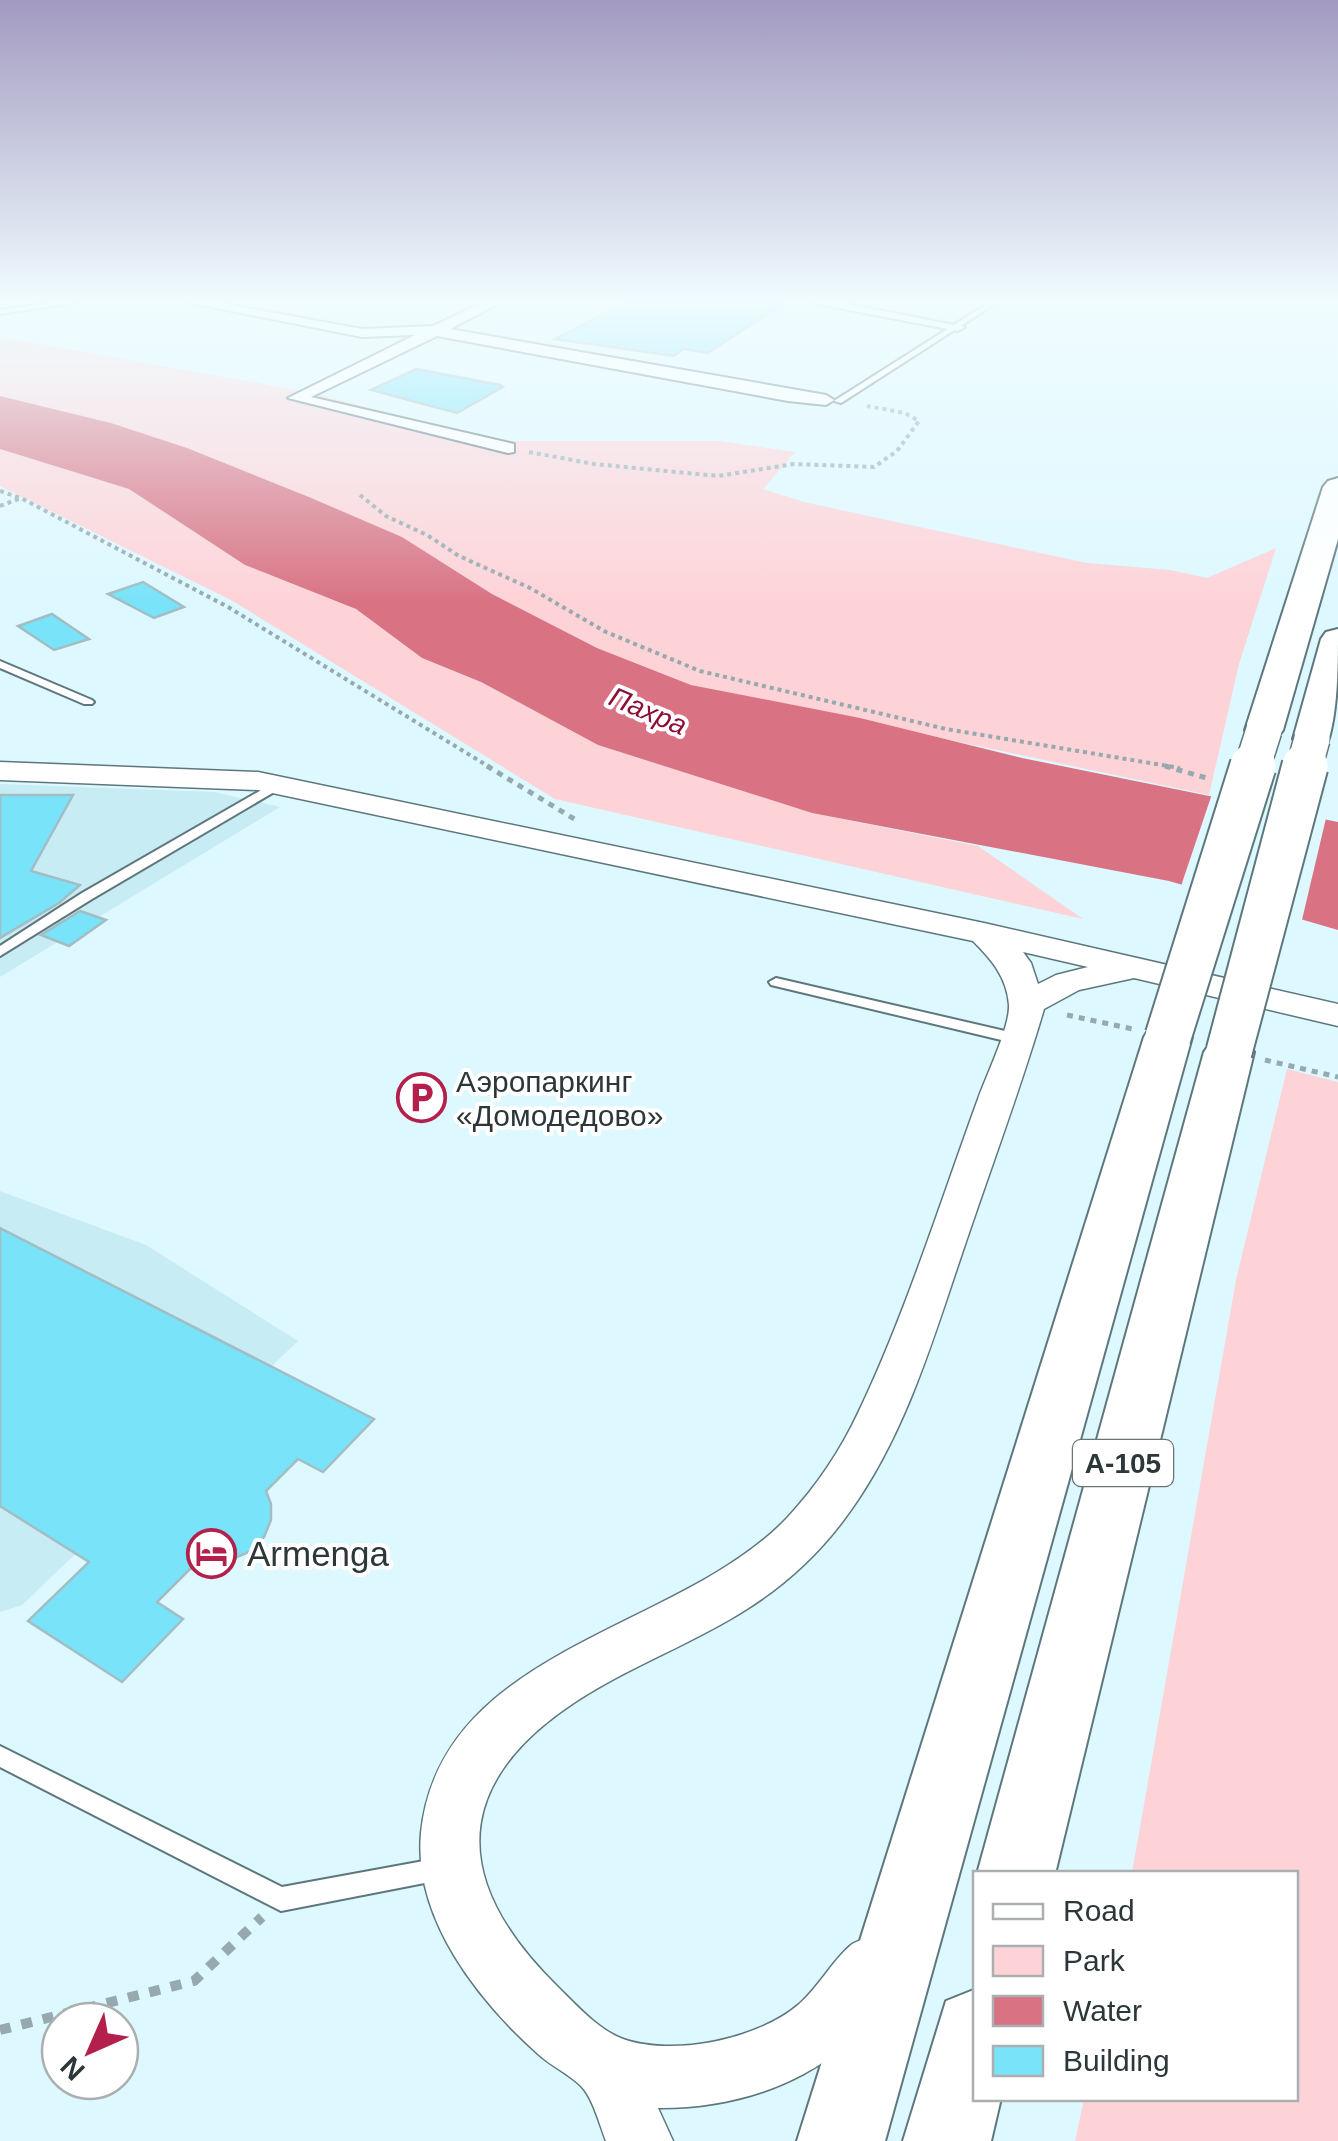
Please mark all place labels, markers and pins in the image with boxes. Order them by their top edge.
place label: Аэропаркинг «Домодедово» [456,1065,663,1132]
parking icon: Аэропаркинг «Домодедово» [395,1072,447,1124]
hotel icon: Armenga [186,1527,238,1579]
place label: Armenga [247,1534,390,1573]

